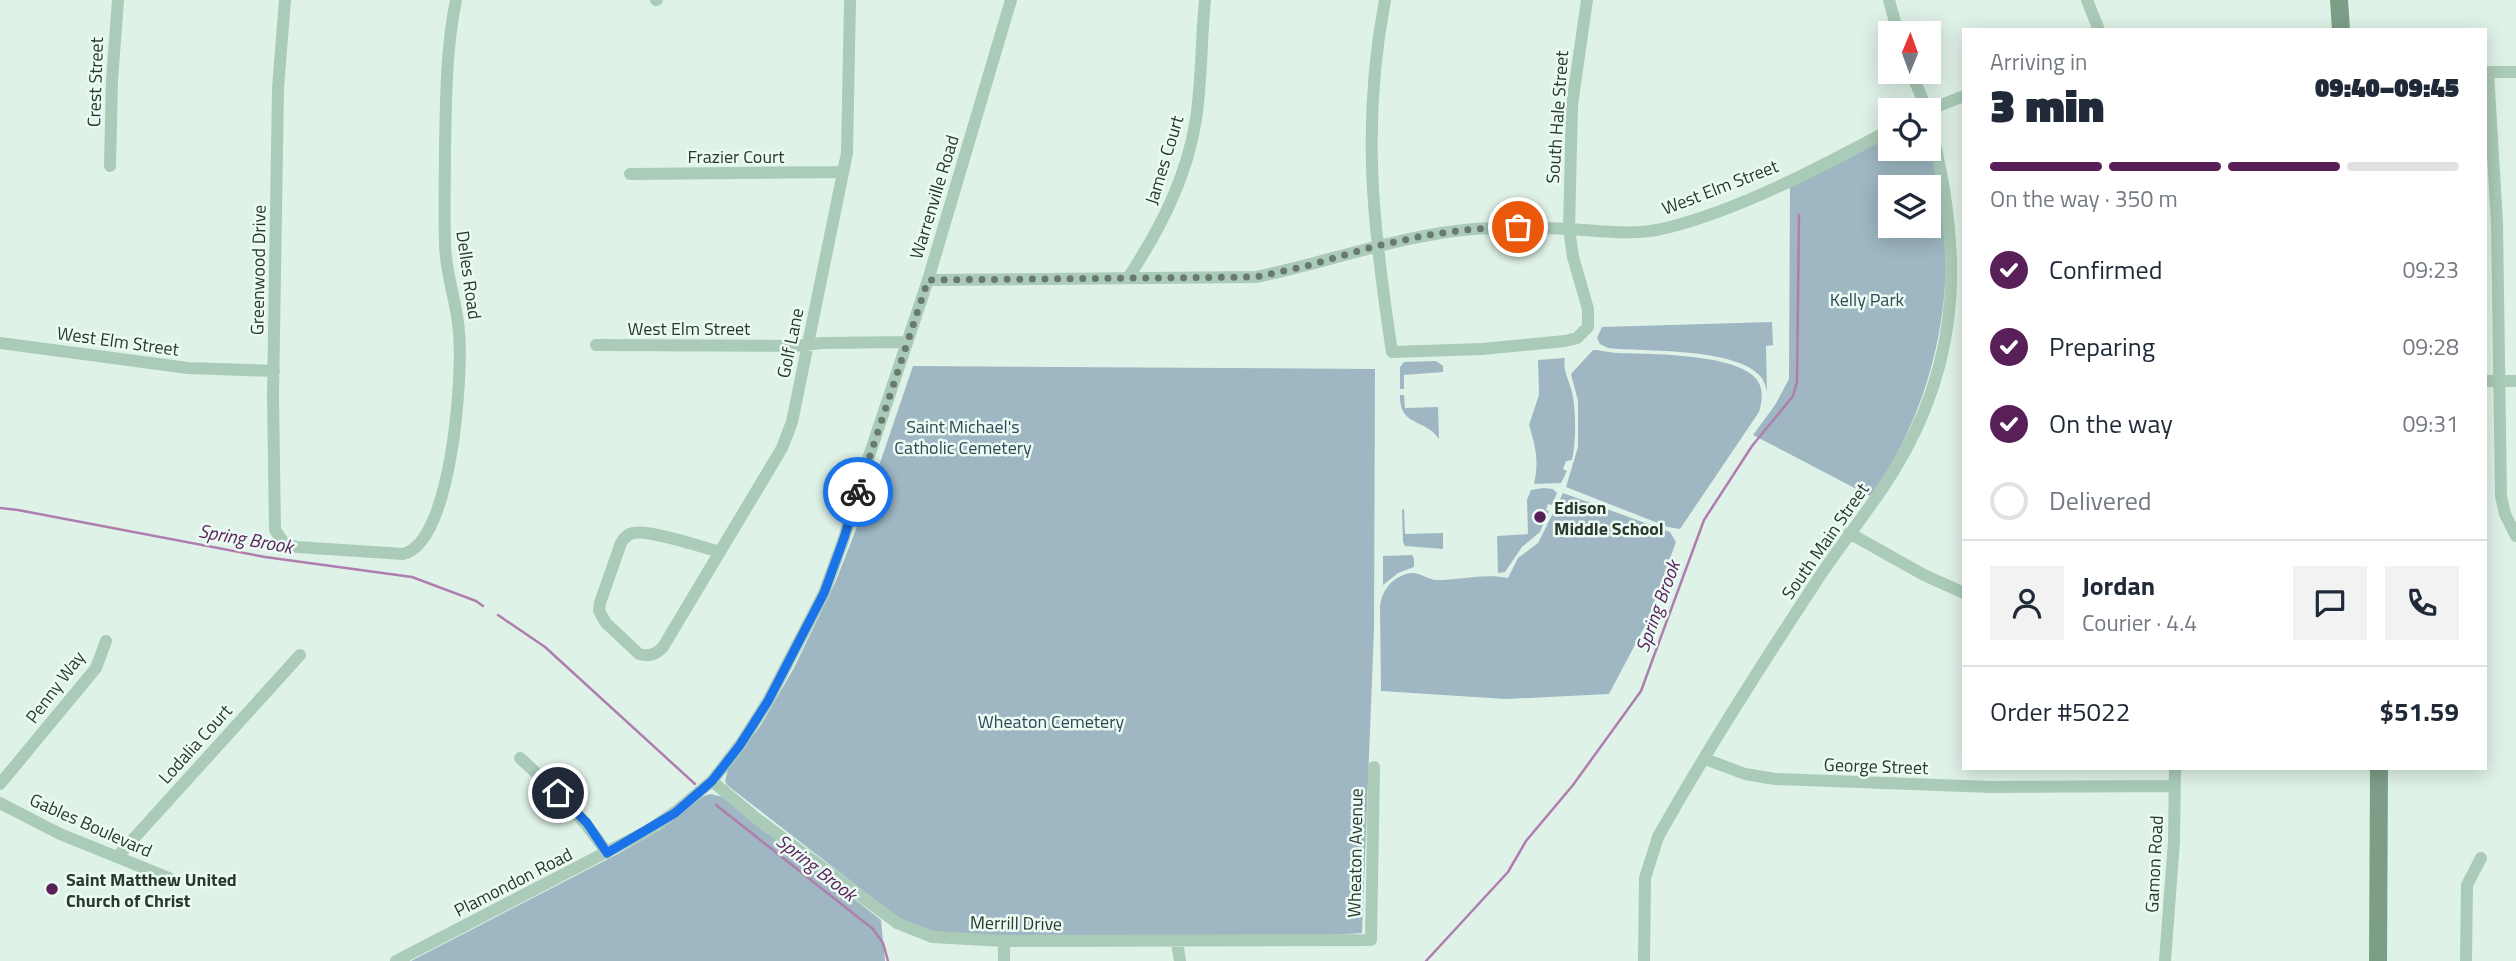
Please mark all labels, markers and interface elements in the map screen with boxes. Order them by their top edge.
north arrow [1878,21,1941,84]
map controls [1878,21,1941,238]
street label: Crest Street [80,36,110,127]
text: Arriving in [1990,44,2087,79]
street label: South Hale Street [1539,49,1575,185]
text: 09:40–09:45 [2315,68,2459,107]
text: 3 min [1990,70,2104,140]
button: locate [1878,98,1941,161]
street label: James Court [1138,111,1191,208]
street label: Warrenville Road [902,132,966,262]
street label: Frazier Court [688,143,785,170]
street label: West Elm Street [1658,152,1783,222]
button: layers [1878,175,1941,238]
text: On the way · 350 m [1990,181,2178,216]
pin [1488,197,1548,257]
street label: Greenwood Drive [243,205,273,335]
icon: bag [1499,208,1537,246]
street label: Delles Road [449,229,489,321]
text: Confirmed [2049,250,2163,289]
icon: check [1990,251,2028,289]
text: 09:23 [2402,252,2459,287]
park label: Kelly Park [1830,286,1905,313]
street label: Golf Lane [769,305,811,381]
street label: West Elm Street [628,315,751,342]
street label: West Elm Street [55,319,181,363]
text: Preparing [2049,327,2155,366]
icon: check [1990,328,2028,366]
text: 09:28 [2402,329,2459,364]
text: On the way [2049,404,2173,443]
icon: check [1990,405,2028,443]
text: 09:31 [2402,406,2459,441]
park label: Saint Michael's Catholic Cemetery [894,413,1032,461]
courier [823,457,893,527]
icon: bike [839,473,877,511]
street label: South Main Street [1775,477,1876,605]
text: Delivered [2049,481,2152,520]
place label: Edison Middle School [1554,494,1664,542]
marker: Edison Middle School [1532,509,1548,525]
water label: Spring Brook [197,515,298,561]
water label: Spring Brook [1627,554,1688,656]
button: person [1990,566,2064,640]
text: Jordan [2082,566,2155,605]
button: chat [2293,566,2367,640]
button: phone [2385,566,2459,640]
text: Courier · 4.4 [2082,605,2197,640]
street label: Penny Way [19,645,92,729]
text: Order #5022 [1990,692,2130,731]
text: $51.59 [2380,692,2459,731]
street label: Lodalia Court [152,698,239,790]
park label: Wheaton Cemetery [978,708,1124,735]
street label: George Street [1823,751,1929,781]
pin [528,763,588,823]
icon: home [539,774,577,812]
street label: Gables Boulevard [25,786,157,864]
street label: Wheaton Avenue [1340,788,1370,918]
street label: Gamon Road [2138,815,2170,913]
water label: Spring Brook [770,826,866,909]
street label: Plamondon Road [449,841,577,923]
place label: Saint Matthew United Church of Christ [66,866,237,914]
marker: Saint Matthew United Church of Christ [44,881,60,897]
street label: Merrill Drive [970,909,1062,937]

